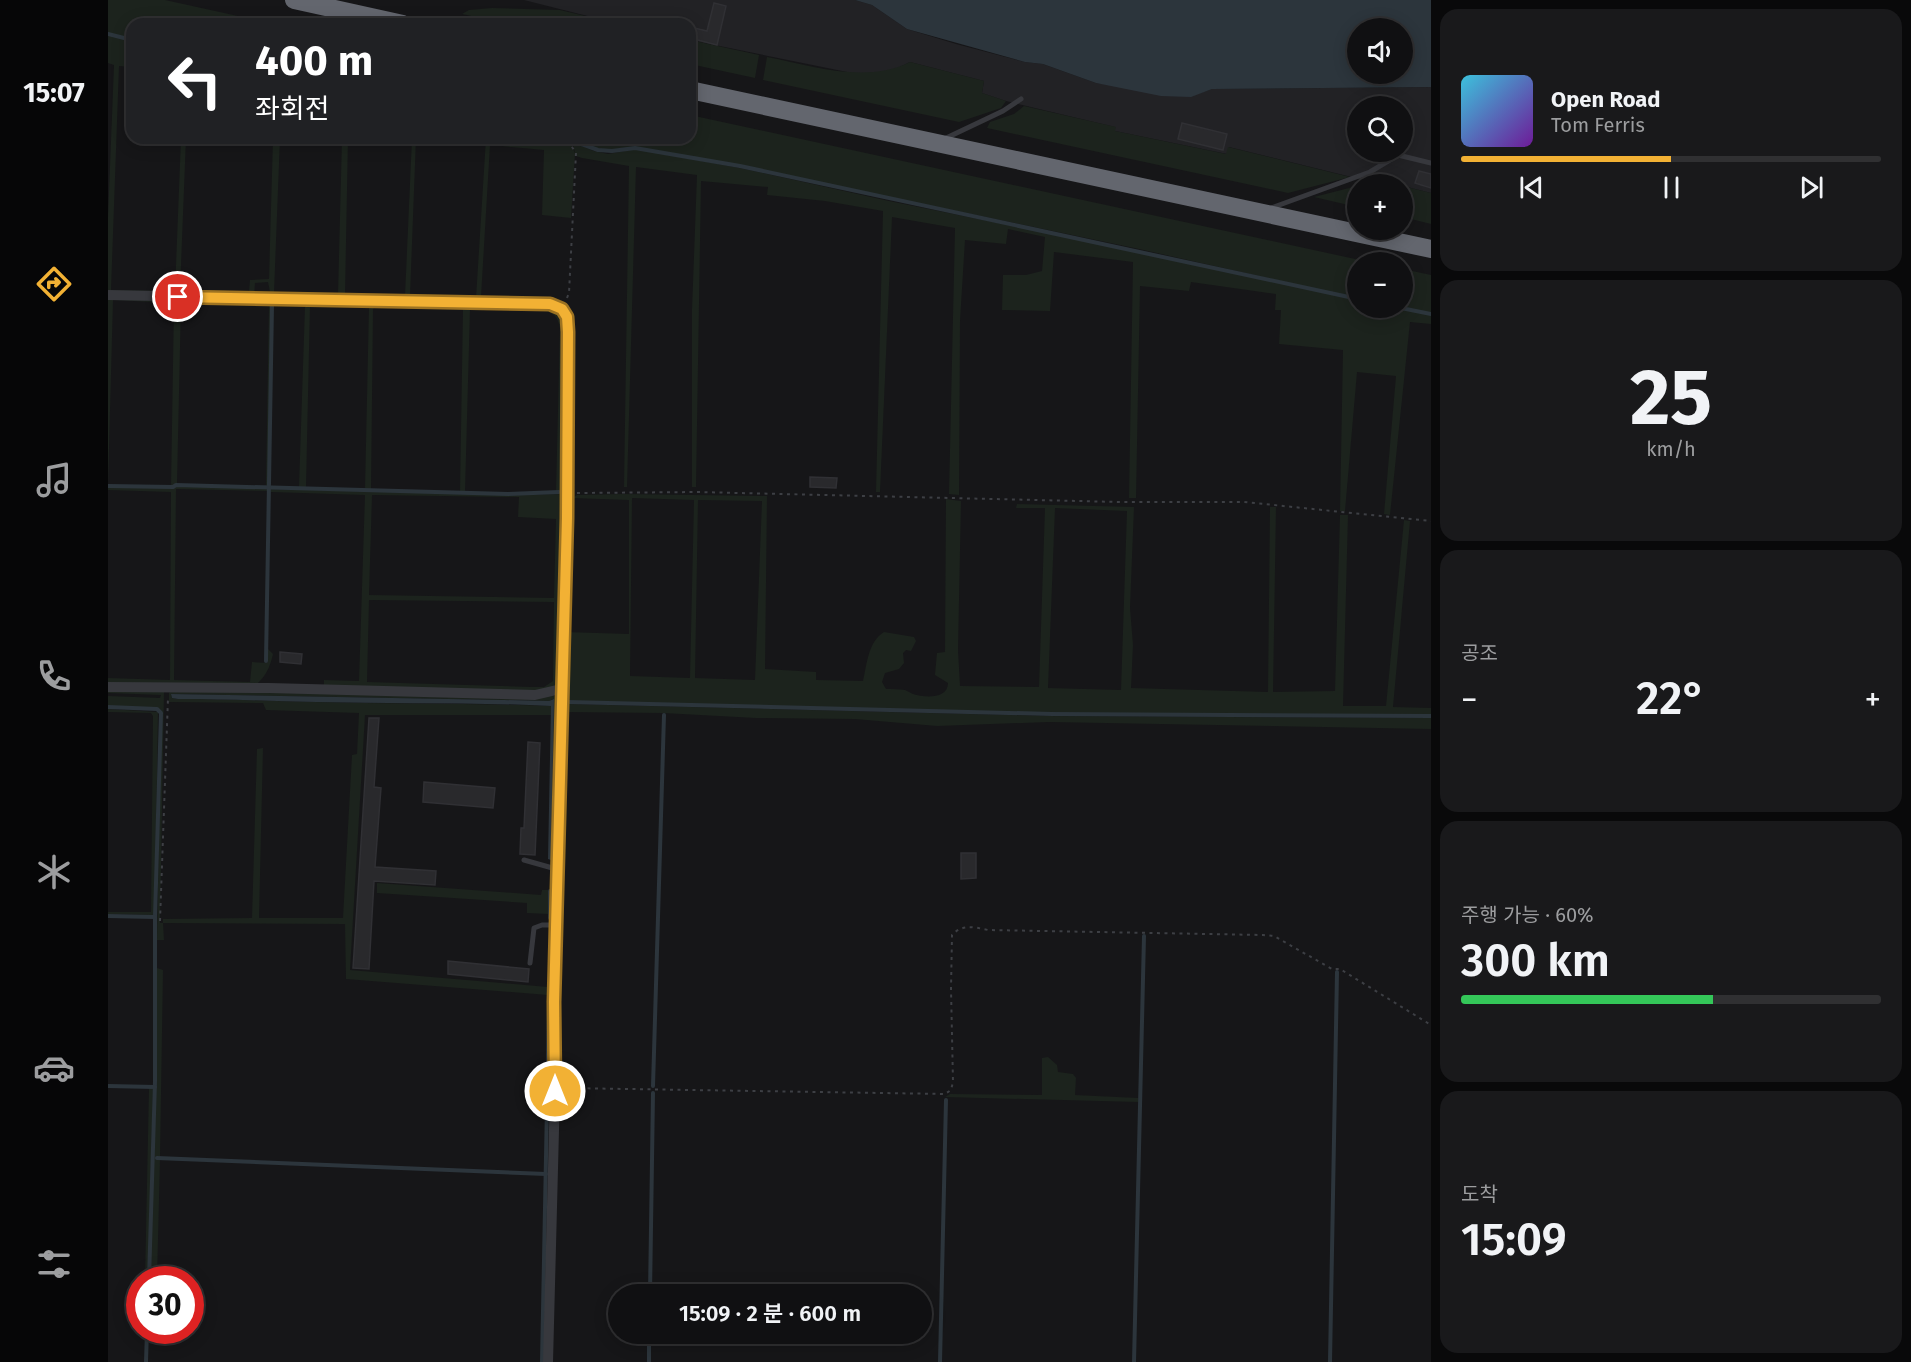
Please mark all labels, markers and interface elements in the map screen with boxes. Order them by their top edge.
map controls [1347,18,1413,318]
button: sound [1347,18,1413,84]
text: 400 m [255,36,373,86]
icon: left [156,42,234,120]
text: 15:07 [23,77,85,109]
text: Open Road [1551,86,1661,113]
text: 좌회전 [255,93,330,125]
button: search [1347,96,1413,162]
text: Tom Ferris [1551,113,1645,137]
icon: previous [1515,171,1548,204]
icon: pause [1655,171,1688,204]
icon: next [1795,171,1828,204]
button: + [1347,174,1413,240]
button: − [1347,252,1413,318]
icon: directions [33,263,75,305]
pin [152,271,203,322]
icon: arrive [161,280,194,313]
text: 25 [1630,351,1712,445]
text: km/h [1646,437,1696,461]
icon: music [33,459,75,501]
text: 공조 [1461,641,1498,665]
icon: phone [33,655,75,697]
text: 22° [1636,672,1706,726]
text: − [1461,680,1478,720]
text: + [1865,680,1881,720]
icon: climate [33,851,75,893]
text: 주행 가능 · 60% [1461,903,1594,927]
text: 300 km [1461,934,1610,988]
icon: car [33,1047,75,1089]
position arrow [523,1059,587,1123]
text: 도착 [1461,1182,1498,1206]
text: 15:09 [1461,1213,1566,1267]
icon: filters [33,1243,75,1285]
speed limit sign: 30 [126,1266,204,1344]
text: 15:09 · 2 분 · 600 m [679,1300,861,1327]

